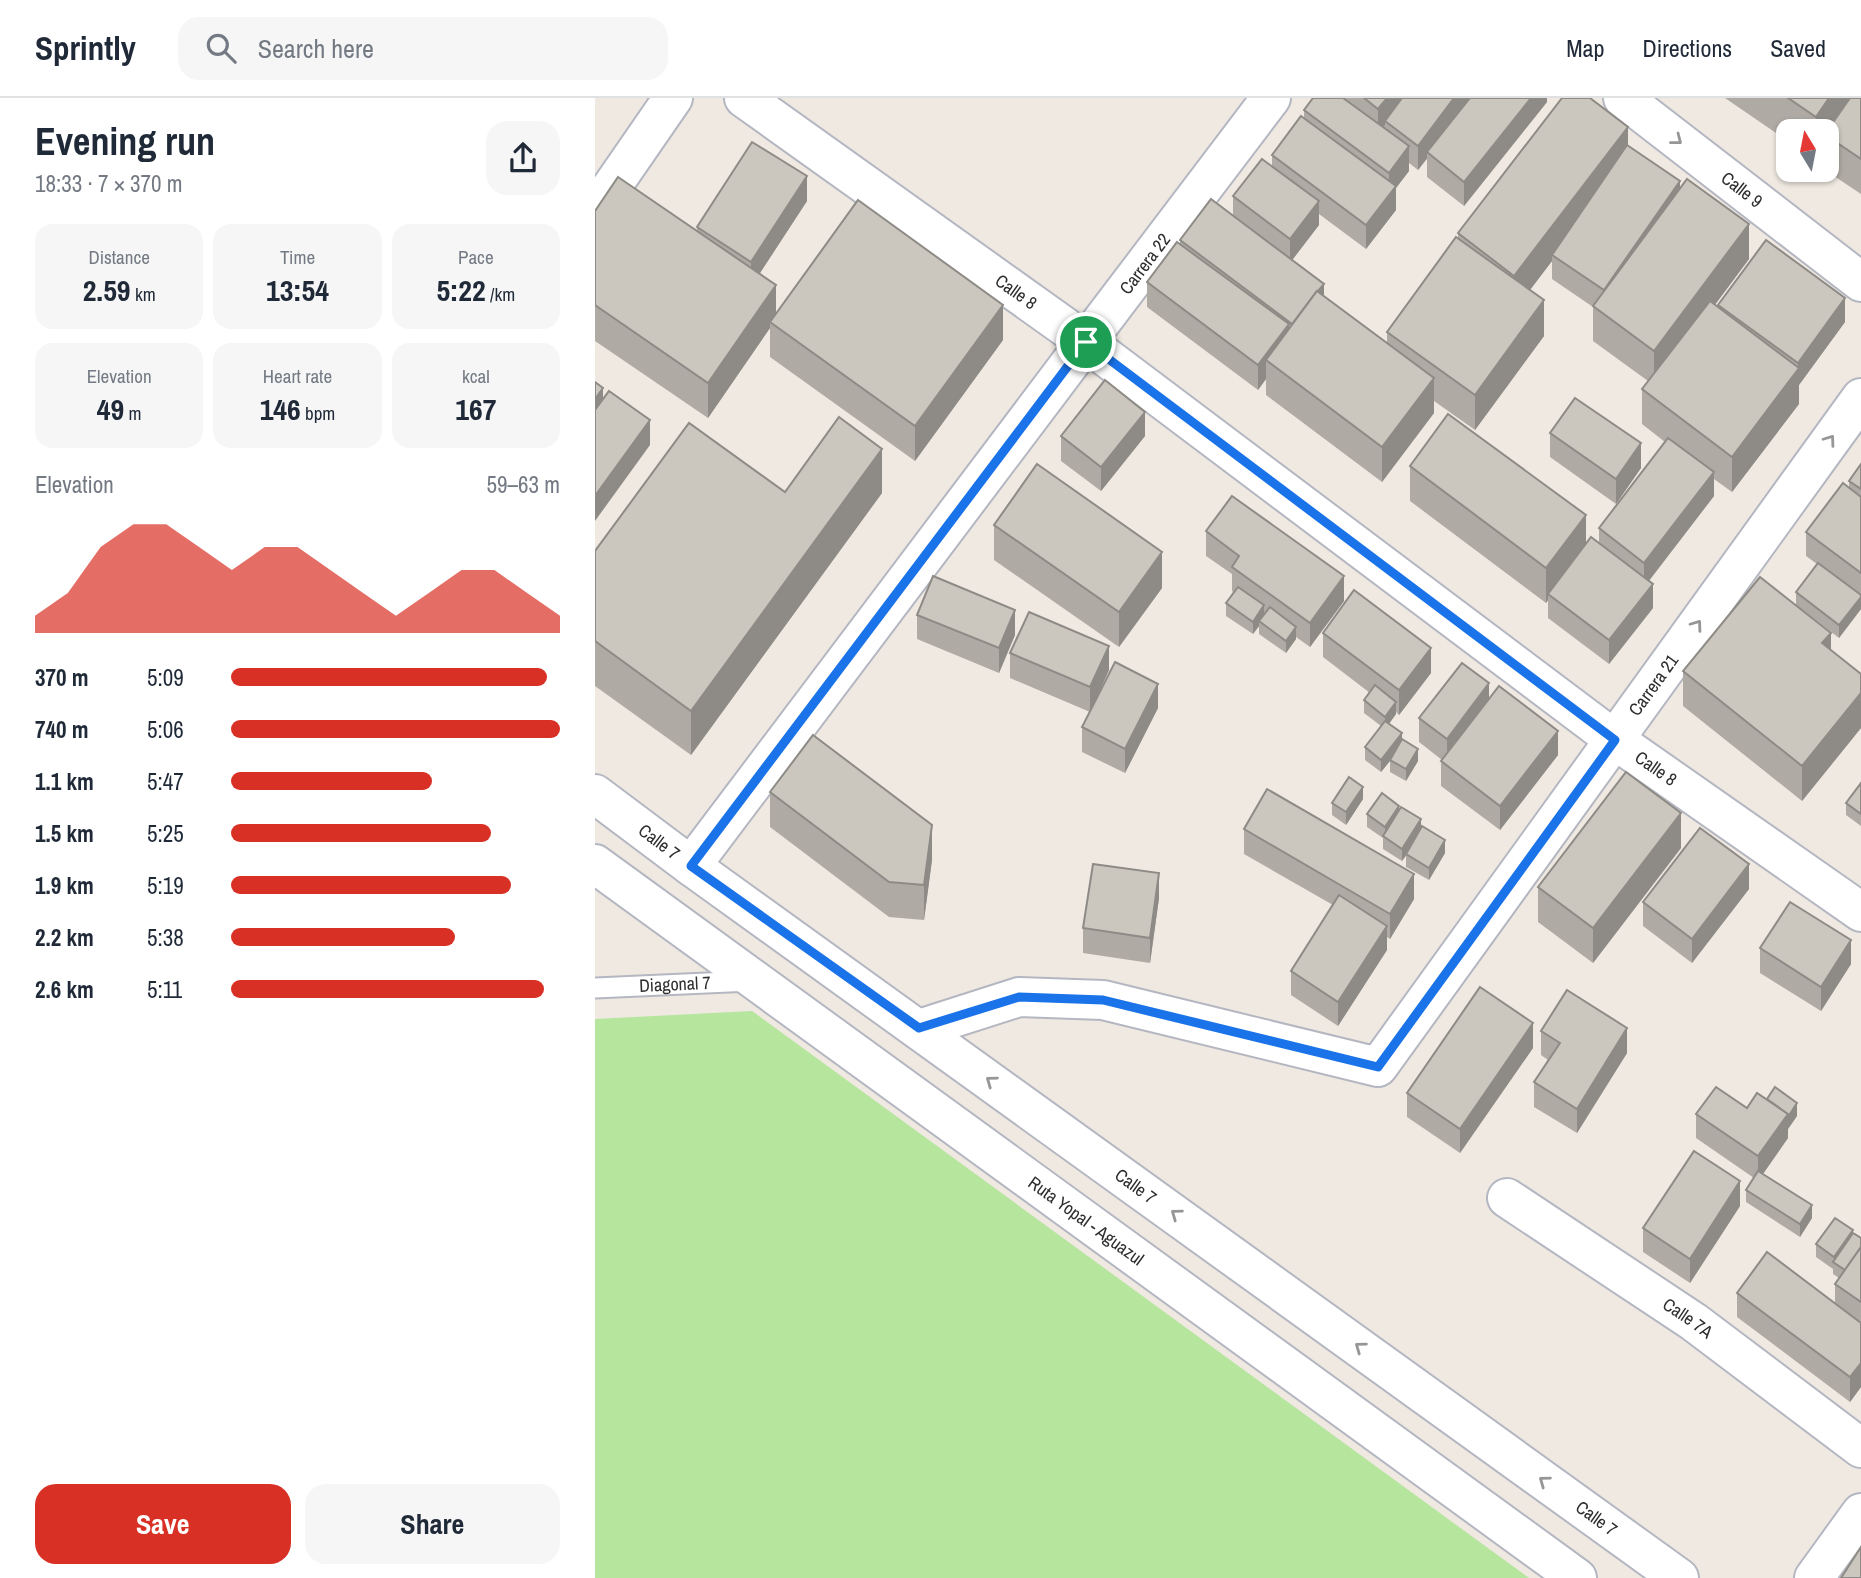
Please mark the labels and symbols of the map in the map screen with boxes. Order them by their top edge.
north arrow [1776,119,1839,182]
one-way arrow [1669,131,1681,144]
street label: Calle 9 [1716,165,1768,213]
street label: Carrera 22 [1113,228,1176,299]
street label: Calle 8 [990,268,1042,315]
pin [1056,312,1116,372]
one-way arrow [1822,436,1835,448]
one-way arrow [1689,620,1702,633]
street label: Carrera 21 [1622,648,1685,721]
street label: Calle 8 [1630,745,1682,792]
street label: Calle 7 [633,818,685,865]
street label: Diagonal 7 [639,970,711,998]
one-way arrow [986,1077,999,1089]
street label: Calle 7 [1110,1162,1162,1210]
street label: Ruta Yopal - Aguazul [1023,1170,1149,1271]
one-way arrow [1171,1210,1184,1222]
street label: Calle 7A [1658,1292,1718,1344]
one-way arrow [1355,1343,1368,1356]
one-way arrow [1540,1476,1552,1489]
street label: Calle 7 [1571,1494,1623,1542]

